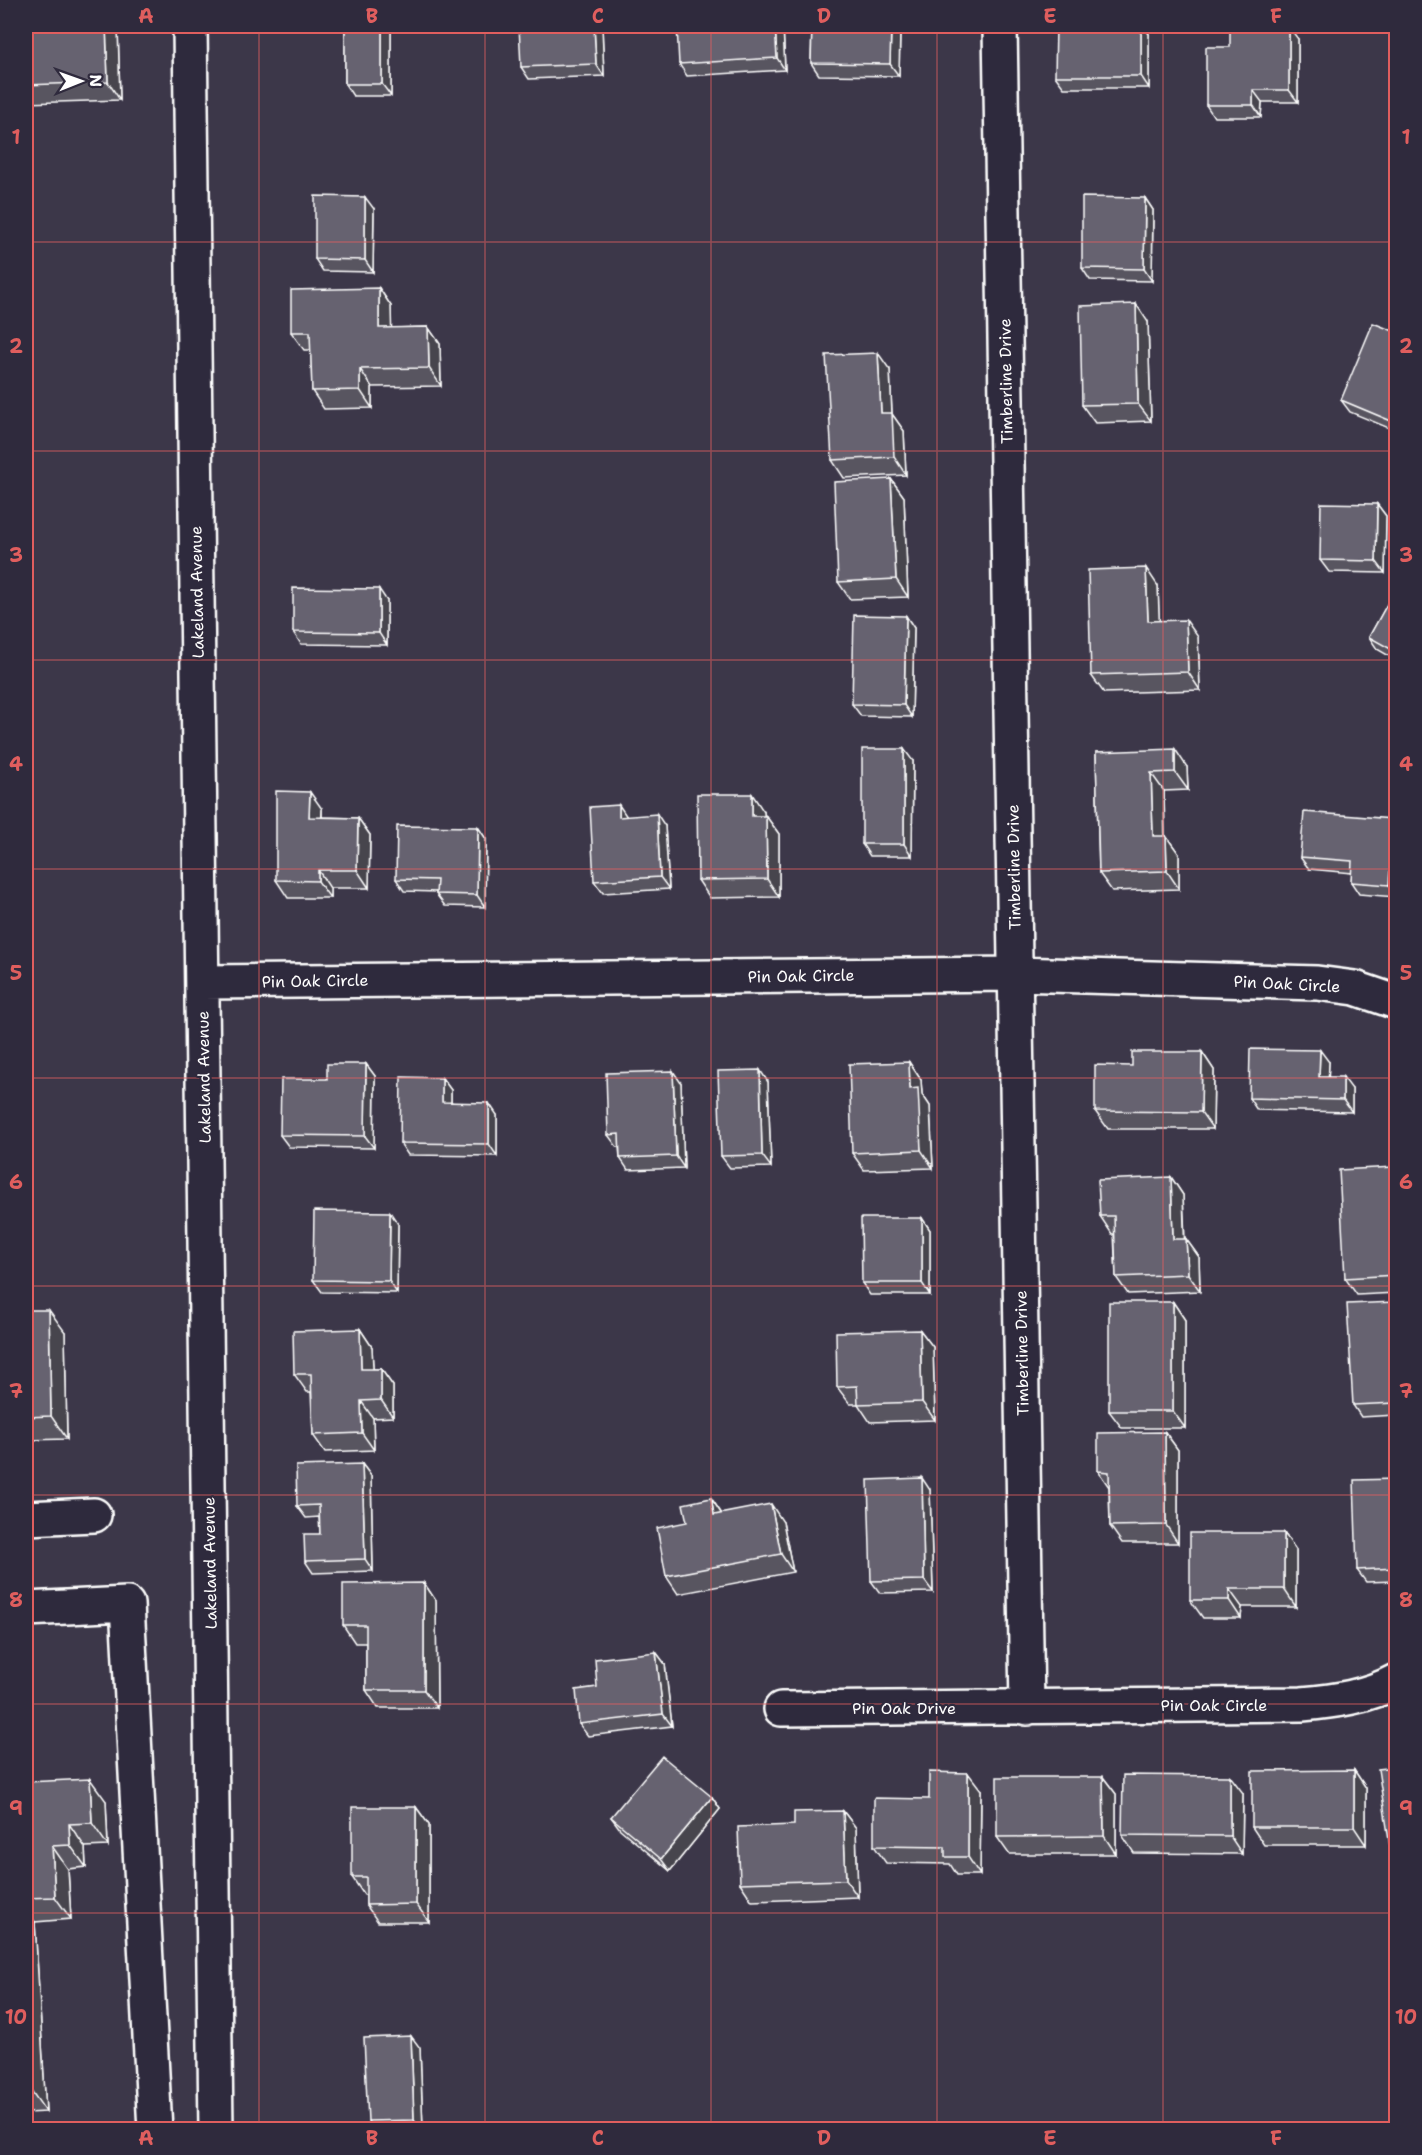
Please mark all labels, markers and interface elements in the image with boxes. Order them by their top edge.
text: A [138,3,154,29]
text: B [366,3,378,29]
text: C [592,3,604,29]
text: D [817,3,831,29]
text: E [1043,3,1057,29]
text: F [1270,3,1282,29]
north arrow [51,51,111,111]
text: N [85,74,106,87]
text: 1 [11,124,21,150]
text: 1 [1401,124,1411,150]
street label: Timberline Drive [994,318,1018,444]
text: 2 [9,333,23,359]
text: 2 [1399,333,1413,359]
street label: Lakeland Avenue [185,526,209,658]
text: 3 [9,542,23,568]
text: 3 [1399,542,1413,568]
text: 4 [9,751,23,777]
text: 4 [1399,751,1413,777]
street label: Timberline Drive [1002,804,1026,930]
text: 5 [10,960,22,986]
text: 5 [1400,960,1412,986]
street label: Pin Oak Circle [747,965,855,987]
street label: Pin Oak Circle [261,970,369,992]
street label: Pin Oak Circle [1233,971,1341,997]
street label: Lakeland Avenue [192,1011,216,1143]
text: 6 [9,1169,23,1195]
text: 6 [1399,1169,1413,1195]
street label: Timberline Drive [1010,1290,1034,1416]
text: 7 [9,1378,23,1404]
text: 7 [1399,1378,1413,1404]
street label: Lakeland Avenue [198,1497,222,1629]
text: 8 [9,1587,23,1613]
text: 8 [1399,1587,1413,1613]
street label: Pin Oak Circle [1161,1695,1267,1716]
street label: Pin Oak Drive [852,1698,956,1719]
text: 9 [9,1795,23,1821]
text: 9 [1399,1795,1413,1821]
text: 10 [5,2004,27,2030]
text: 10 [1395,2004,1417,2030]
text: A [138,2125,154,2151]
text: B [366,2125,378,2151]
text: C [592,2125,604,2151]
text: D [817,2125,831,2151]
text: E [1043,2125,1057,2151]
text: F [1270,2125,1282,2151]

